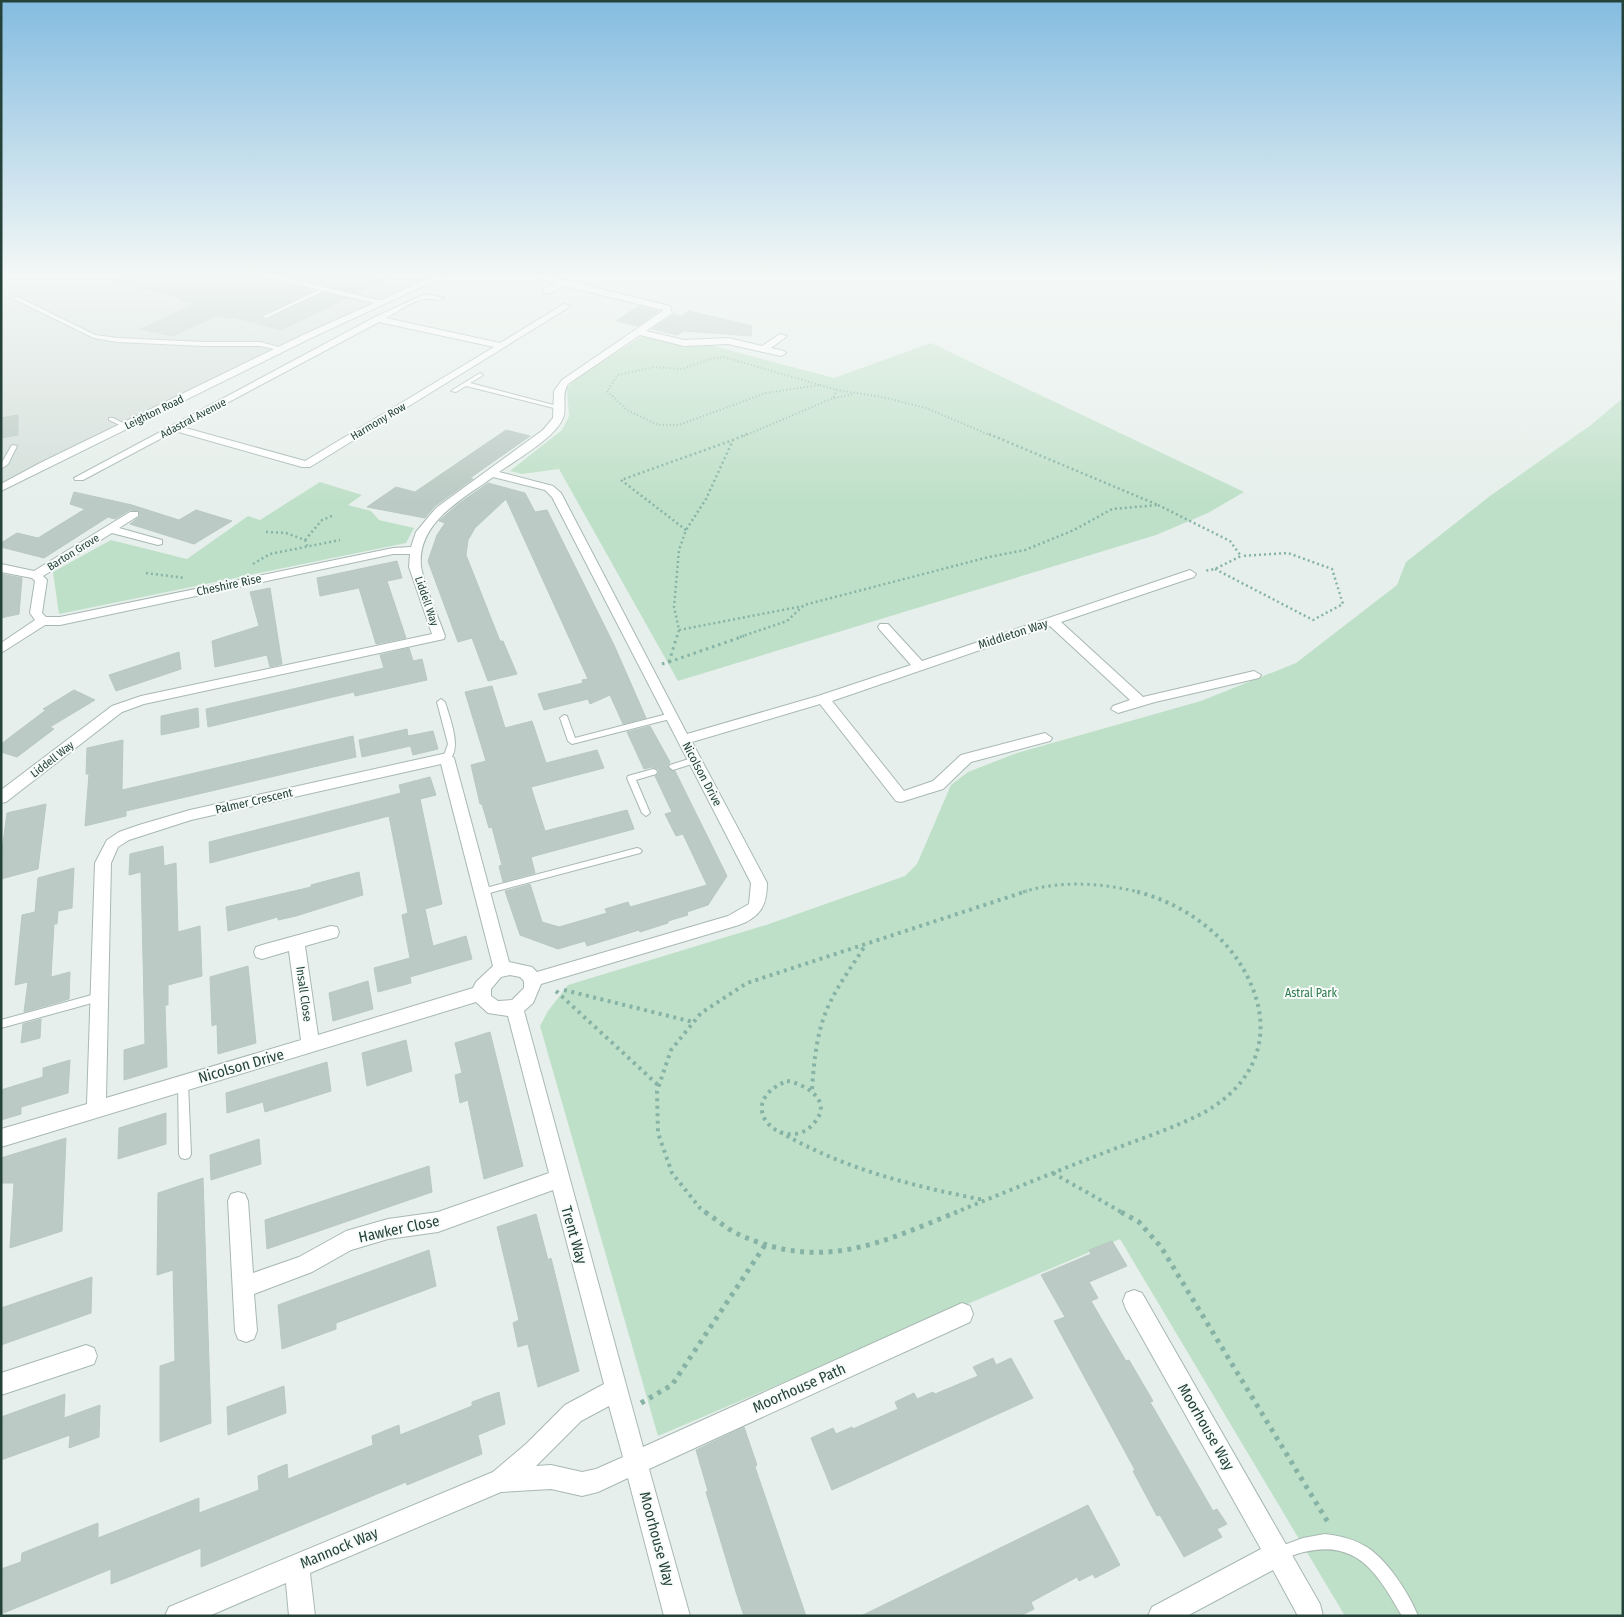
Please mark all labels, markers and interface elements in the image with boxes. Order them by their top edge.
street label: Leighton Road [123,393,186,432]
street label: Adastral Avenue [158,396,228,441]
street label: Harmony Row [348,400,408,443]
street label: Barton Grove [45,531,102,573]
street label: Cheshire Rise [195,571,263,599]
street label: Liddell Way [412,575,441,628]
street label: Middleton Way [976,616,1050,652]
street label: Liddell Way [28,738,77,780]
street label: Nicolson Drive [679,740,725,809]
street label: Palmer Crescent [214,785,294,817]
street label: Insall Close [293,965,315,1023]
park label: Astral Park [1285,986,1338,1000]
street label: Nicolson Drive [196,1045,286,1087]
street label: Trent Way [557,1204,591,1266]
street label: Hawker Close [357,1212,441,1246]
street label: Moorhouse Path [750,1359,848,1417]
street label: Moorhouse Way [1174,1380,1238,1474]
street label: Moorhouse Way [636,1490,678,1589]
street label: Mannock Way [297,1523,381,1573]

